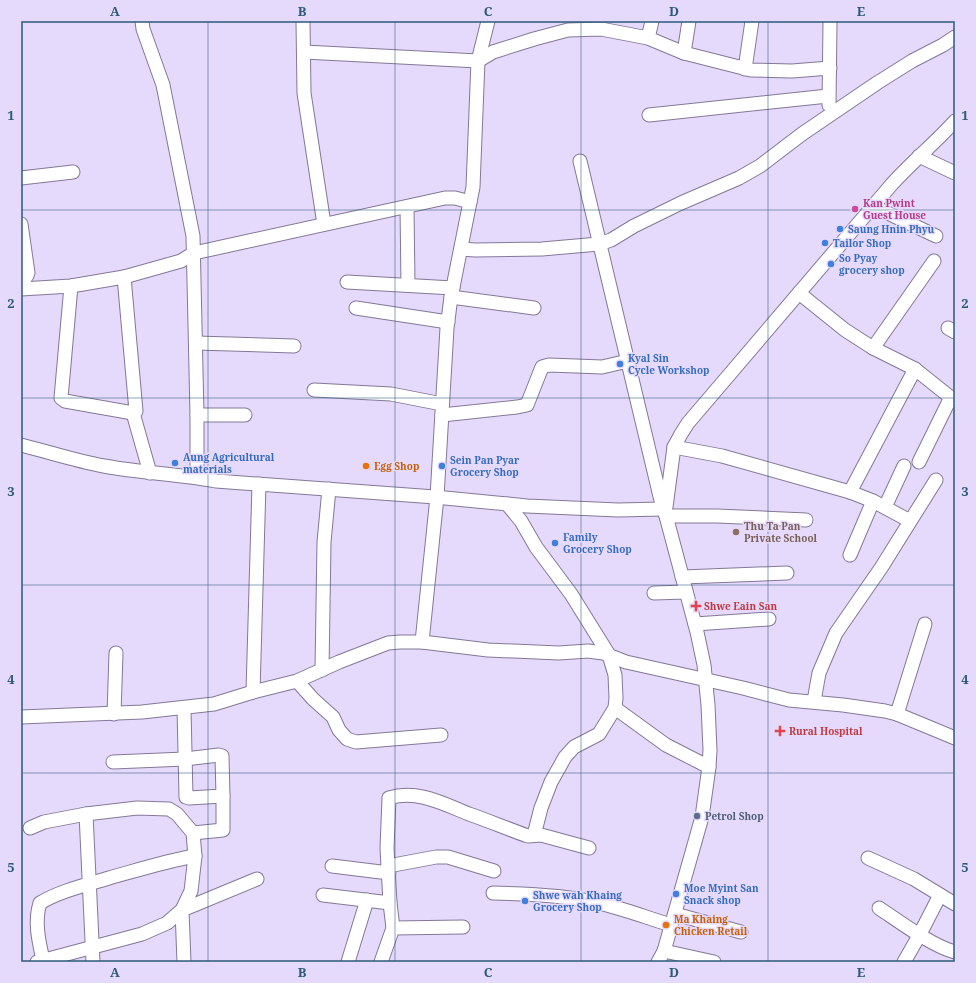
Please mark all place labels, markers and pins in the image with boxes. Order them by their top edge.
place label: Kan Pwint Guest House [863,196,926,222]
marker: Kan Pwint Guest House [850,204,860,214]
place label: Saung Hnin Phyu [848,222,935,236]
marker: Saung Hnin Phyu [835,224,845,234]
place label: Tailor Shop [833,236,891,250]
marker: Tailor Shop [820,238,830,248]
place label: So Pyay grocery shop [839,251,905,277]
marker: So Pyay grocery shop [826,259,836,269]
place label: Kyal Sin Cycle Workshop [628,351,709,377]
marker: Kyal Sin Cycle Workshop [615,359,625,369]
place label: Aung Agricultural materials [183,450,275,476]
place label: Sein Pan Pyar Grocery Shop [450,453,520,479]
marker: Aung Agricultural materials [170,458,180,468]
place label: Egg Shop [374,459,419,473]
marker: Egg Shop [361,461,371,471]
marker: Sein Pan Pyar Grocery Shop [437,461,447,471]
place label: Thu Ta Pan Private School [744,519,818,545]
marker: Thu Ta Pan Private School [731,527,741,537]
place label: Family Grocery Shop [563,530,632,556]
marker: Family Grocery Shop [550,538,560,548]
place label: Shwe Eain San [704,599,777,613]
marker: Shwe Eain San [691,601,701,611]
place label: Rural Hospital [789,724,863,738]
marker: Rural Hospital [774,725,786,737]
place label: Petrol Shop [705,809,764,823]
marker: Petrol Shop [692,811,702,821]
place label: Moe Myint San Snack shop [684,881,759,907]
place label: Shwe wah Khaing Grocery Shop [533,888,622,914]
marker: Moe Myint San Snack shop [671,889,681,899]
marker: Shwe wah Khaing Grocery Shop [520,896,530,906]
place label: Ma Khaing Chicken Retail [674,912,748,938]
marker: Ma Khaing Chicken Retail [661,920,671,930]

